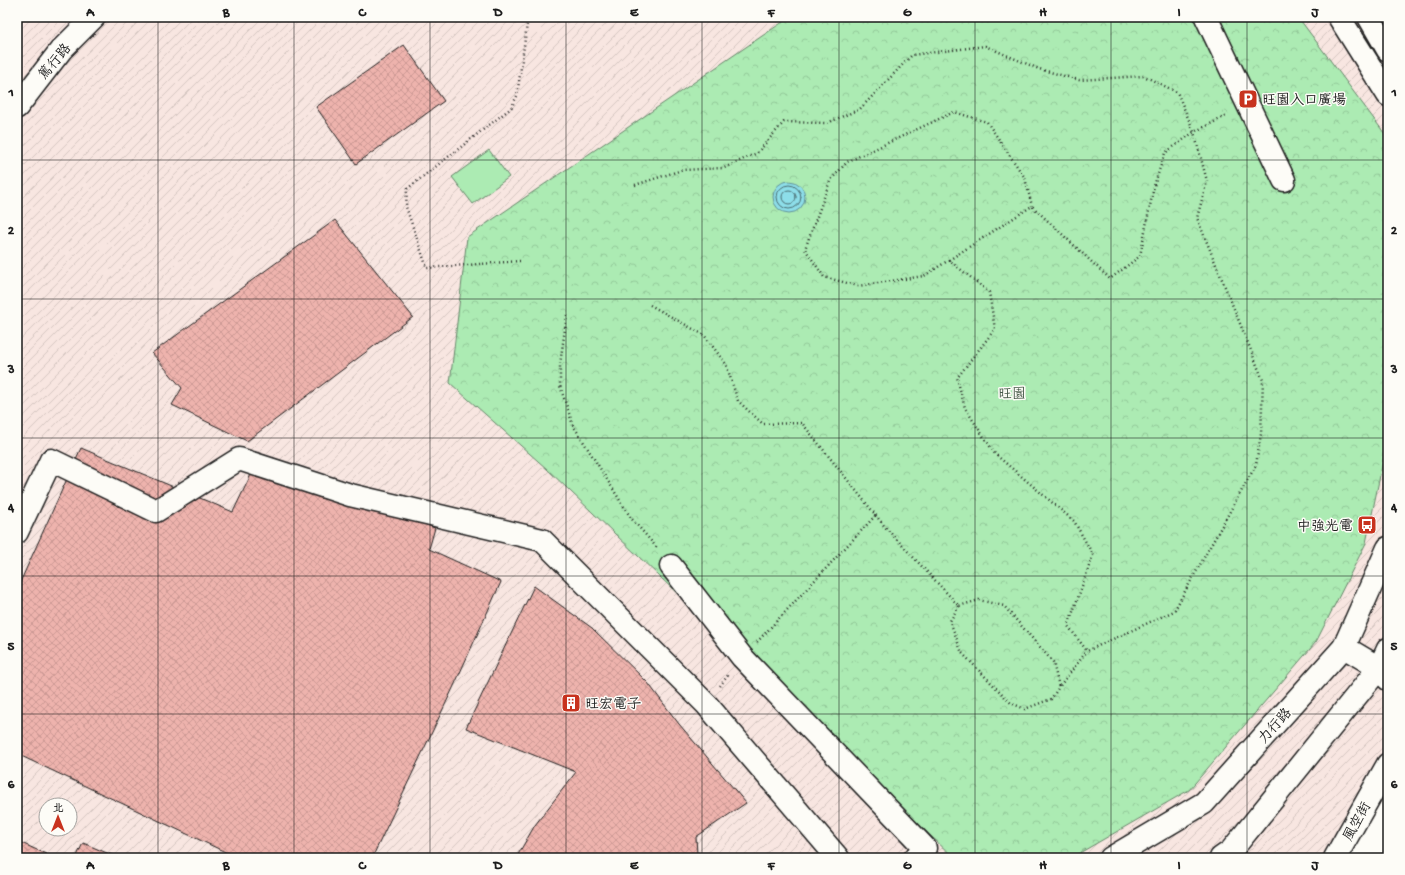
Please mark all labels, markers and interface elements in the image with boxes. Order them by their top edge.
text: A [85,6,95,21]
text: B [222,6,231,21]
text: C [357,6,367,21]
text: D [493,6,503,21]
text: E [630,6,639,21]
text: F [767,6,776,21]
text: G [903,6,912,21]
text: H [1039,6,1047,21]
text: I [1177,6,1181,21]
text: J [1311,6,1320,21]
street label: 篤行路 [35,40,76,84]
text: 1 [7,86,14,101]
text: 1 [1390,86,1397,101]
parking icon: 旺園入口廣場 [1237,88,1259,110]
place label: 旺園入口廣場 [1262,92,1346,110]
text: 2 [8,224,15,239]
text: 2 [1391,224,1398,239]
text: 3 [7,363,15,378]
text: 3 [1390,363,1398,378]
park label: 旺園 [998,386,1026,404]
text: 4 [7,501,15,516]
text: 4 [1390,501,1398,516]
bus stop icon: 中強光電 [1356,514,1378,536]
place label: 中強光電 [1297,518,1353,536]
text: 5 [8,640,15,655]
text: 5 [1391,640,1398,655]
building icon: 旺宏電子 [560,692,582,714]
place label: 旺宏電子 [585,696,641,714]
street label: 力行路 [1255,705,1296,748]
text: 6 [8,778,15,793]
text: 6 [1391,778,1398,793]
north arrow [38,797,78,837]
street label: 風空街 [1340,799,1376,845]
text: 北 [53,803,64,815]
text: A [85,859,95,874]
text: B [222,859,231,874]
text: C [357,859,367,874]
text: D [493,859,503,874]
text: E [630,859,639,874]
text: F [767,859,776,874]
text: G [903,859,912,874]
text: H [1039,859,1047,874]
text: I [1177,859,1181,874]
text: J [1311,859,1320,874]

